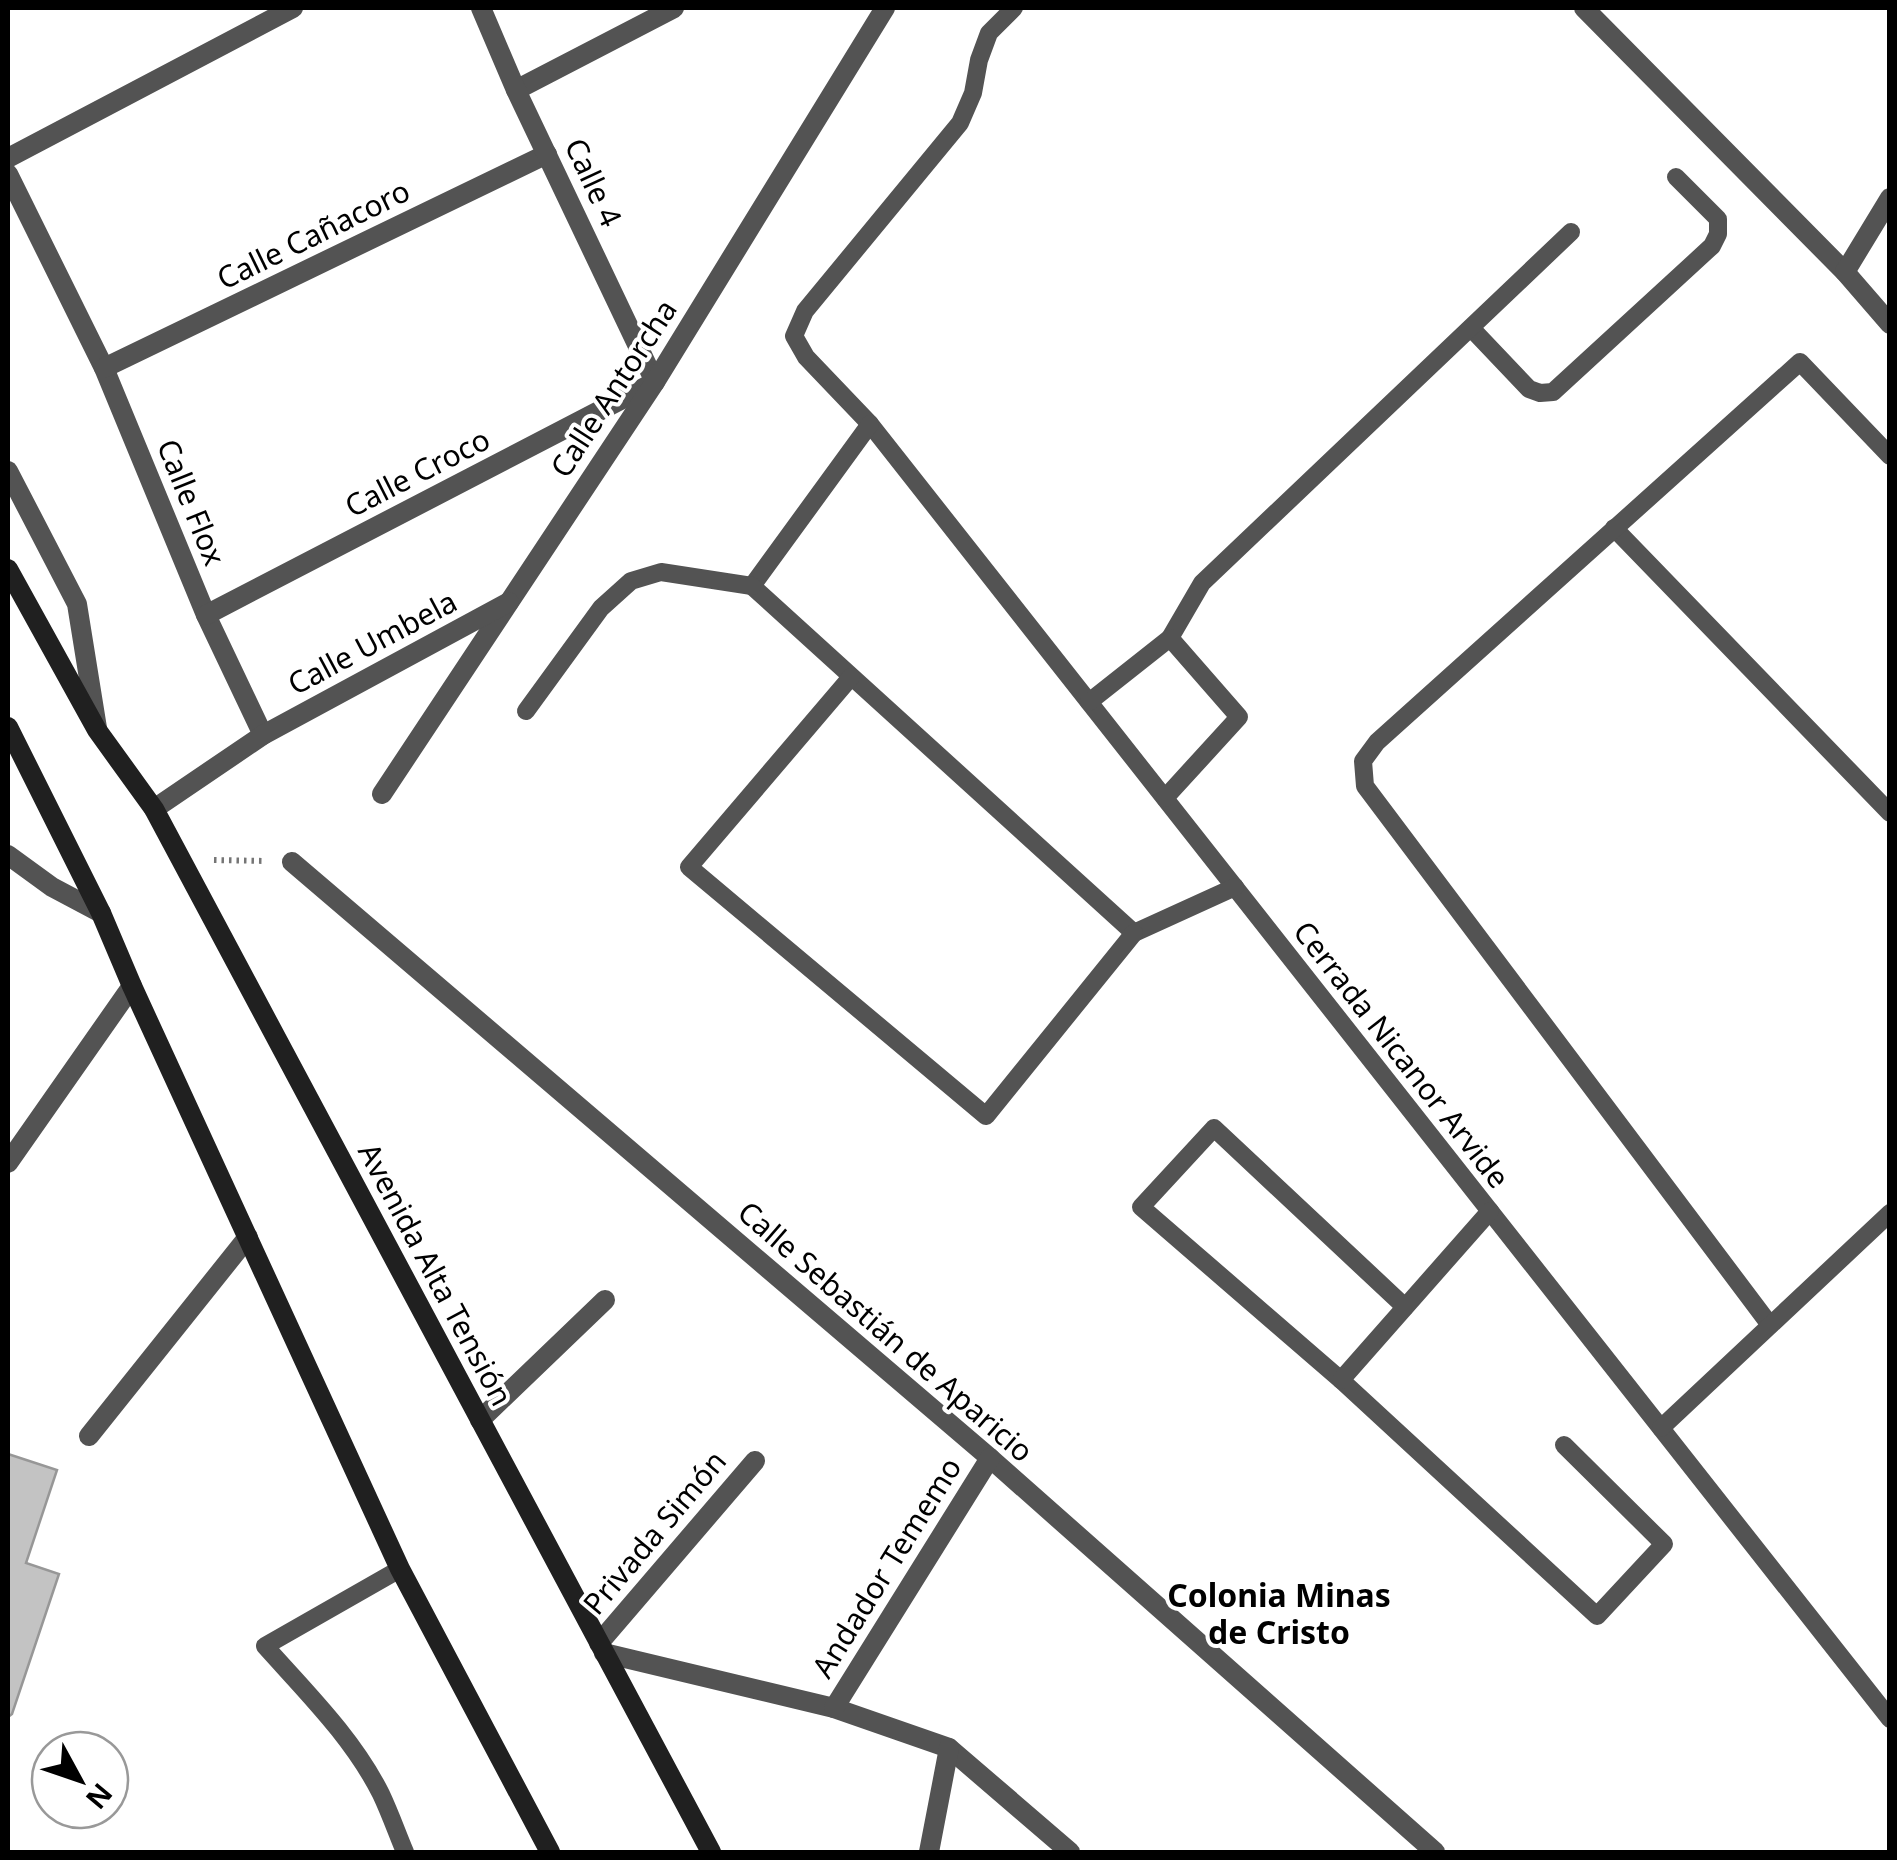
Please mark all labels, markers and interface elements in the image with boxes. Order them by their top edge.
street label: Calle 4 [556,131,632,233]
street label: Calle Cañacoro [210,170,416,298]
street label: Calle Antorcha [540,291,686,485]
street label: Calle Croco [338,418,496,526]
street label: Calle Flox [148,433,236,571]
street label: Calle Umbela [280,580,464,704]
street label: Cerrada Nicanor Arvide [1285,912,1519,1196]
street label: Avenida Alta Tensión [349,1136,523,1412]
street label: Calle Sebastián de Aparicio [730,1191,1042,1471]
street label: Privada Simón [573,1441,735,1623]
street label: Andador Tememo [802,1449,970,1685]
district label: Colonia Minas de Cristo [1167,1573,1391,1653]
north arrow [30,1730,130,1830]
text: N [78,1776,122,1818]

